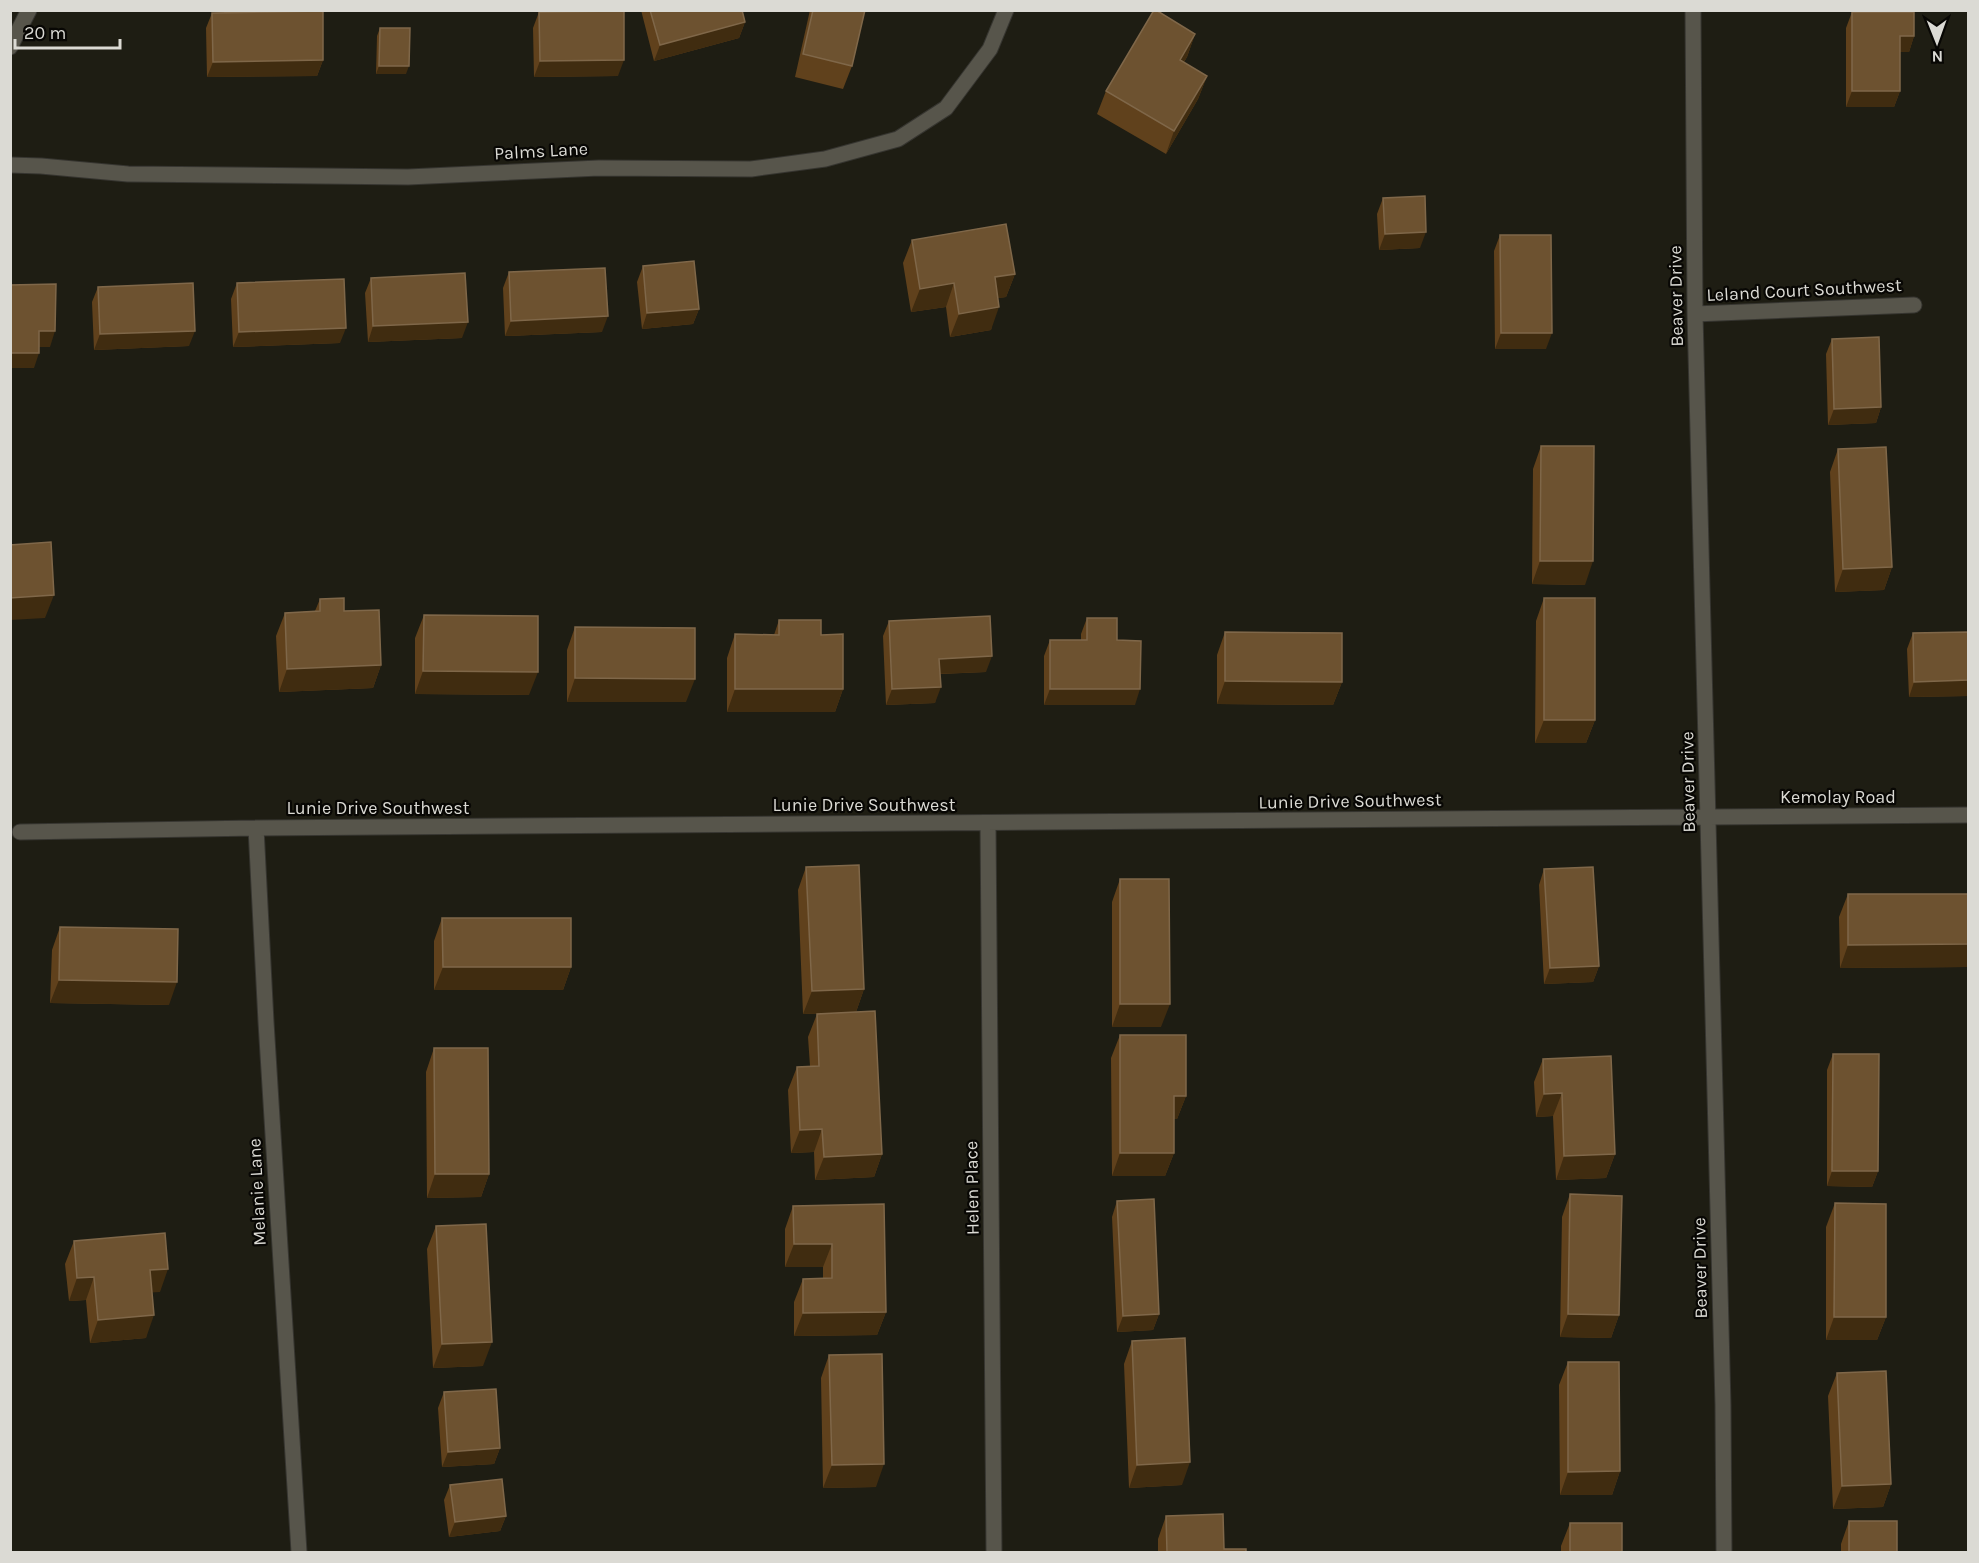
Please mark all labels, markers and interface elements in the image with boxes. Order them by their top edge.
scale bar [15,12,120,50]
north arrow [1907,12,1967,72]
text: 20 m [24,22,66,44]
text: N [1931,47,1943,66]
street label: Palms Lane [494,138,588,164]
street label: Beaver Drive [1664,245,1688,347]
street label: Leland Court Southwest [1706,274,1902,306]
street label: Beaver Drive [1676,731,1700,833]
street label: Kemolay Road [1780,786,1896,808]
street label: Lunie Drive Southwest [1258,788,1442,814]
street label: Lunie Drive Southwest [772,794,956,816]
street label: Lunie Drive Southwest [286,797,470,819]
street label: Melanie Lane [243,1138,271,1246]
street label: Helen Place [960,1141,984,1235]
street label: Beaver Drive [1688,1217,1712,1319]

